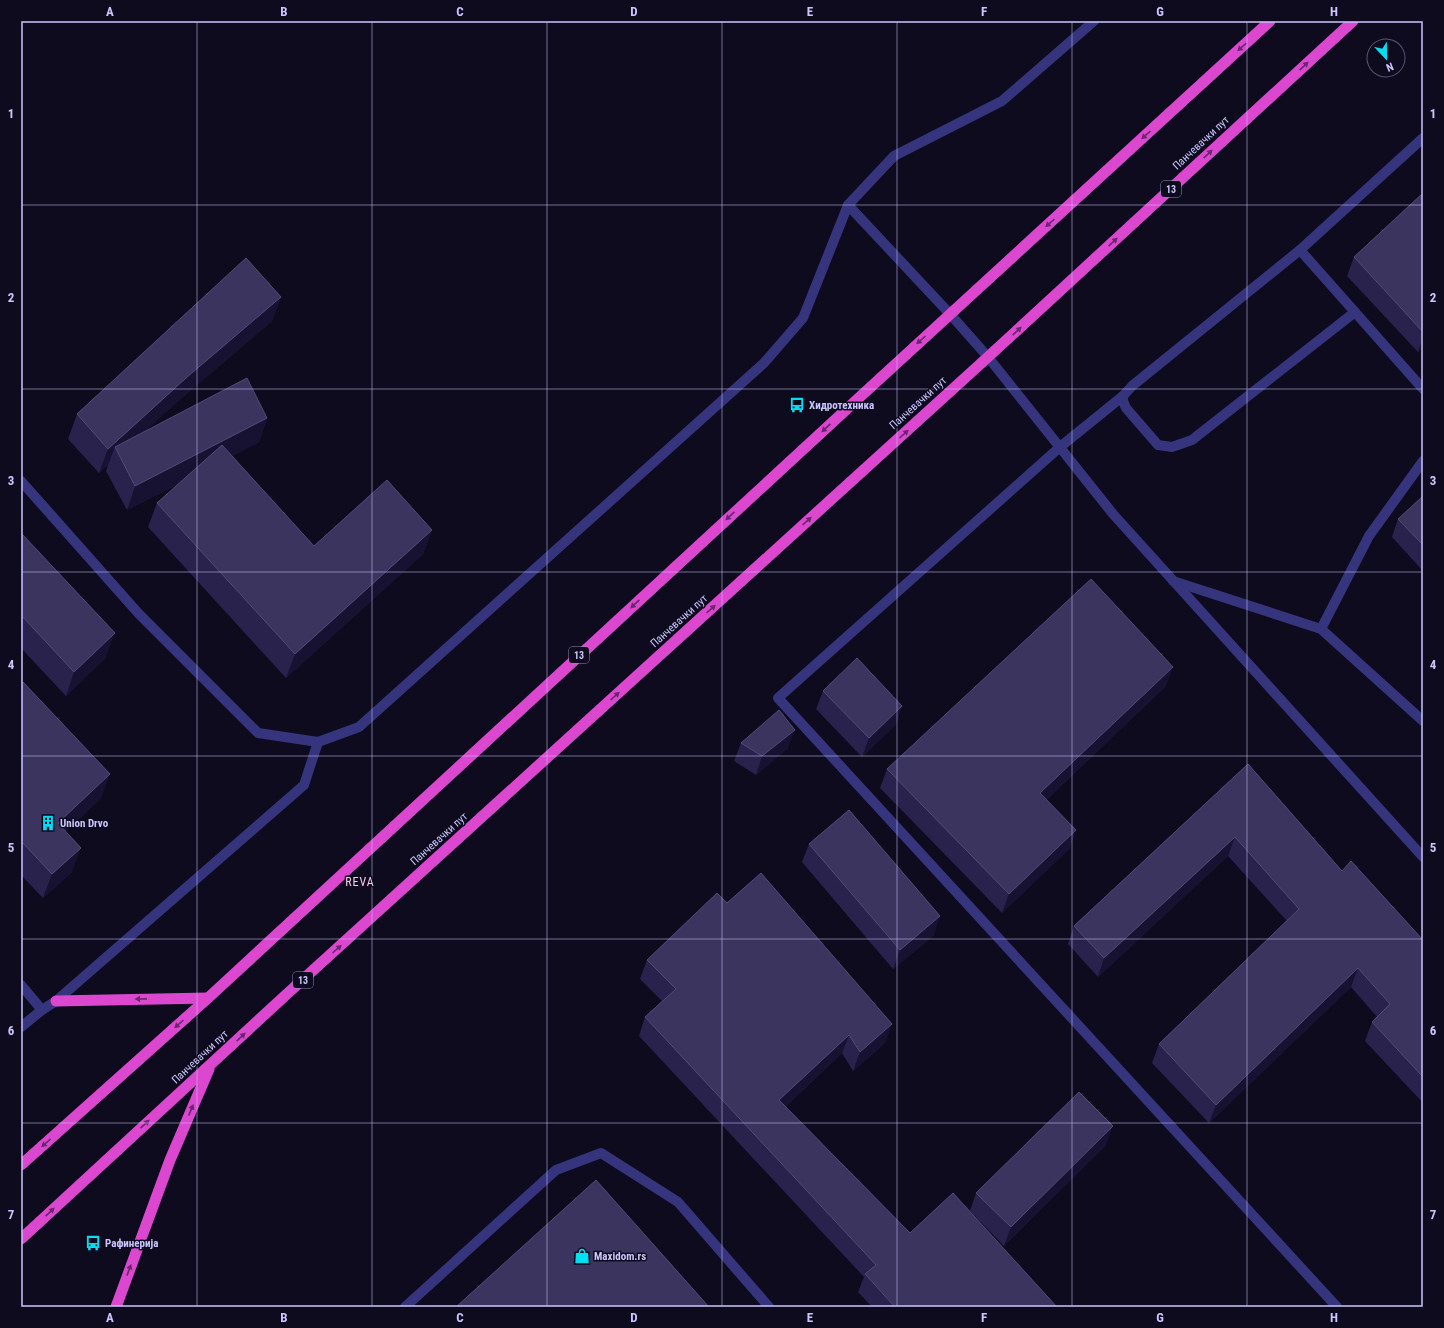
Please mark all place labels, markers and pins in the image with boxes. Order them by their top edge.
bus stop icon: Хидротехника [788,396,806,414]
place label: Хидротехника [809,399,874,412]
building icon: Union Drvo [39,814,57,832]
place label: Union Drvo [60,817,109,830]
bus stop icon: Рафинерија [84,1234,102,1252]
place label: Рафинерија [105,1237,158,1250]
shop icon: Maxidom.rs [573,1247,591,1265]
place label: Maxidom.rs [594,1250,646,1263]

